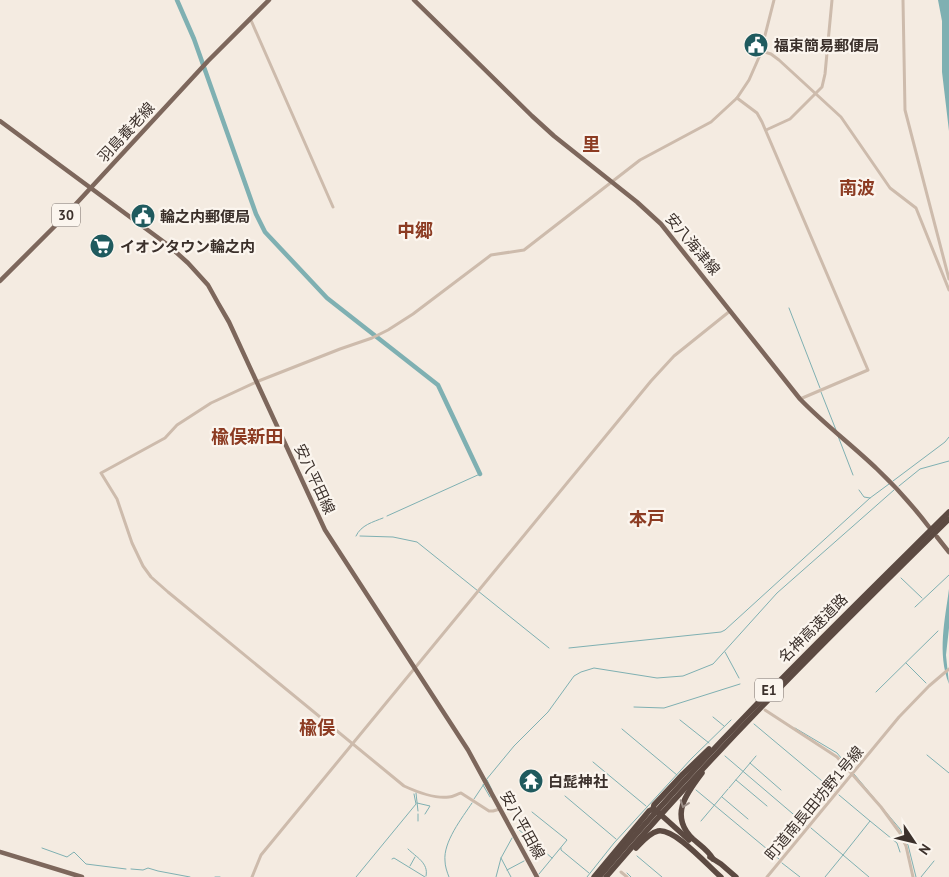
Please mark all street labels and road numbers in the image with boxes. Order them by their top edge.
street label: 羽島養老線 [93,98,159,166]
road number: 30 [52,204,80,226]
street label: 安八海津線 [662,209,724,279]
street label: 安八平田線 [291,441,339,517]
street label: 名神高速道路 [774,589,852,667]
road number: E1 [755,678,783,702]
street label: 町道南長田坊野1号線 [761,742,867,864]
street label: 安八平田線 [497,788,549,862]

